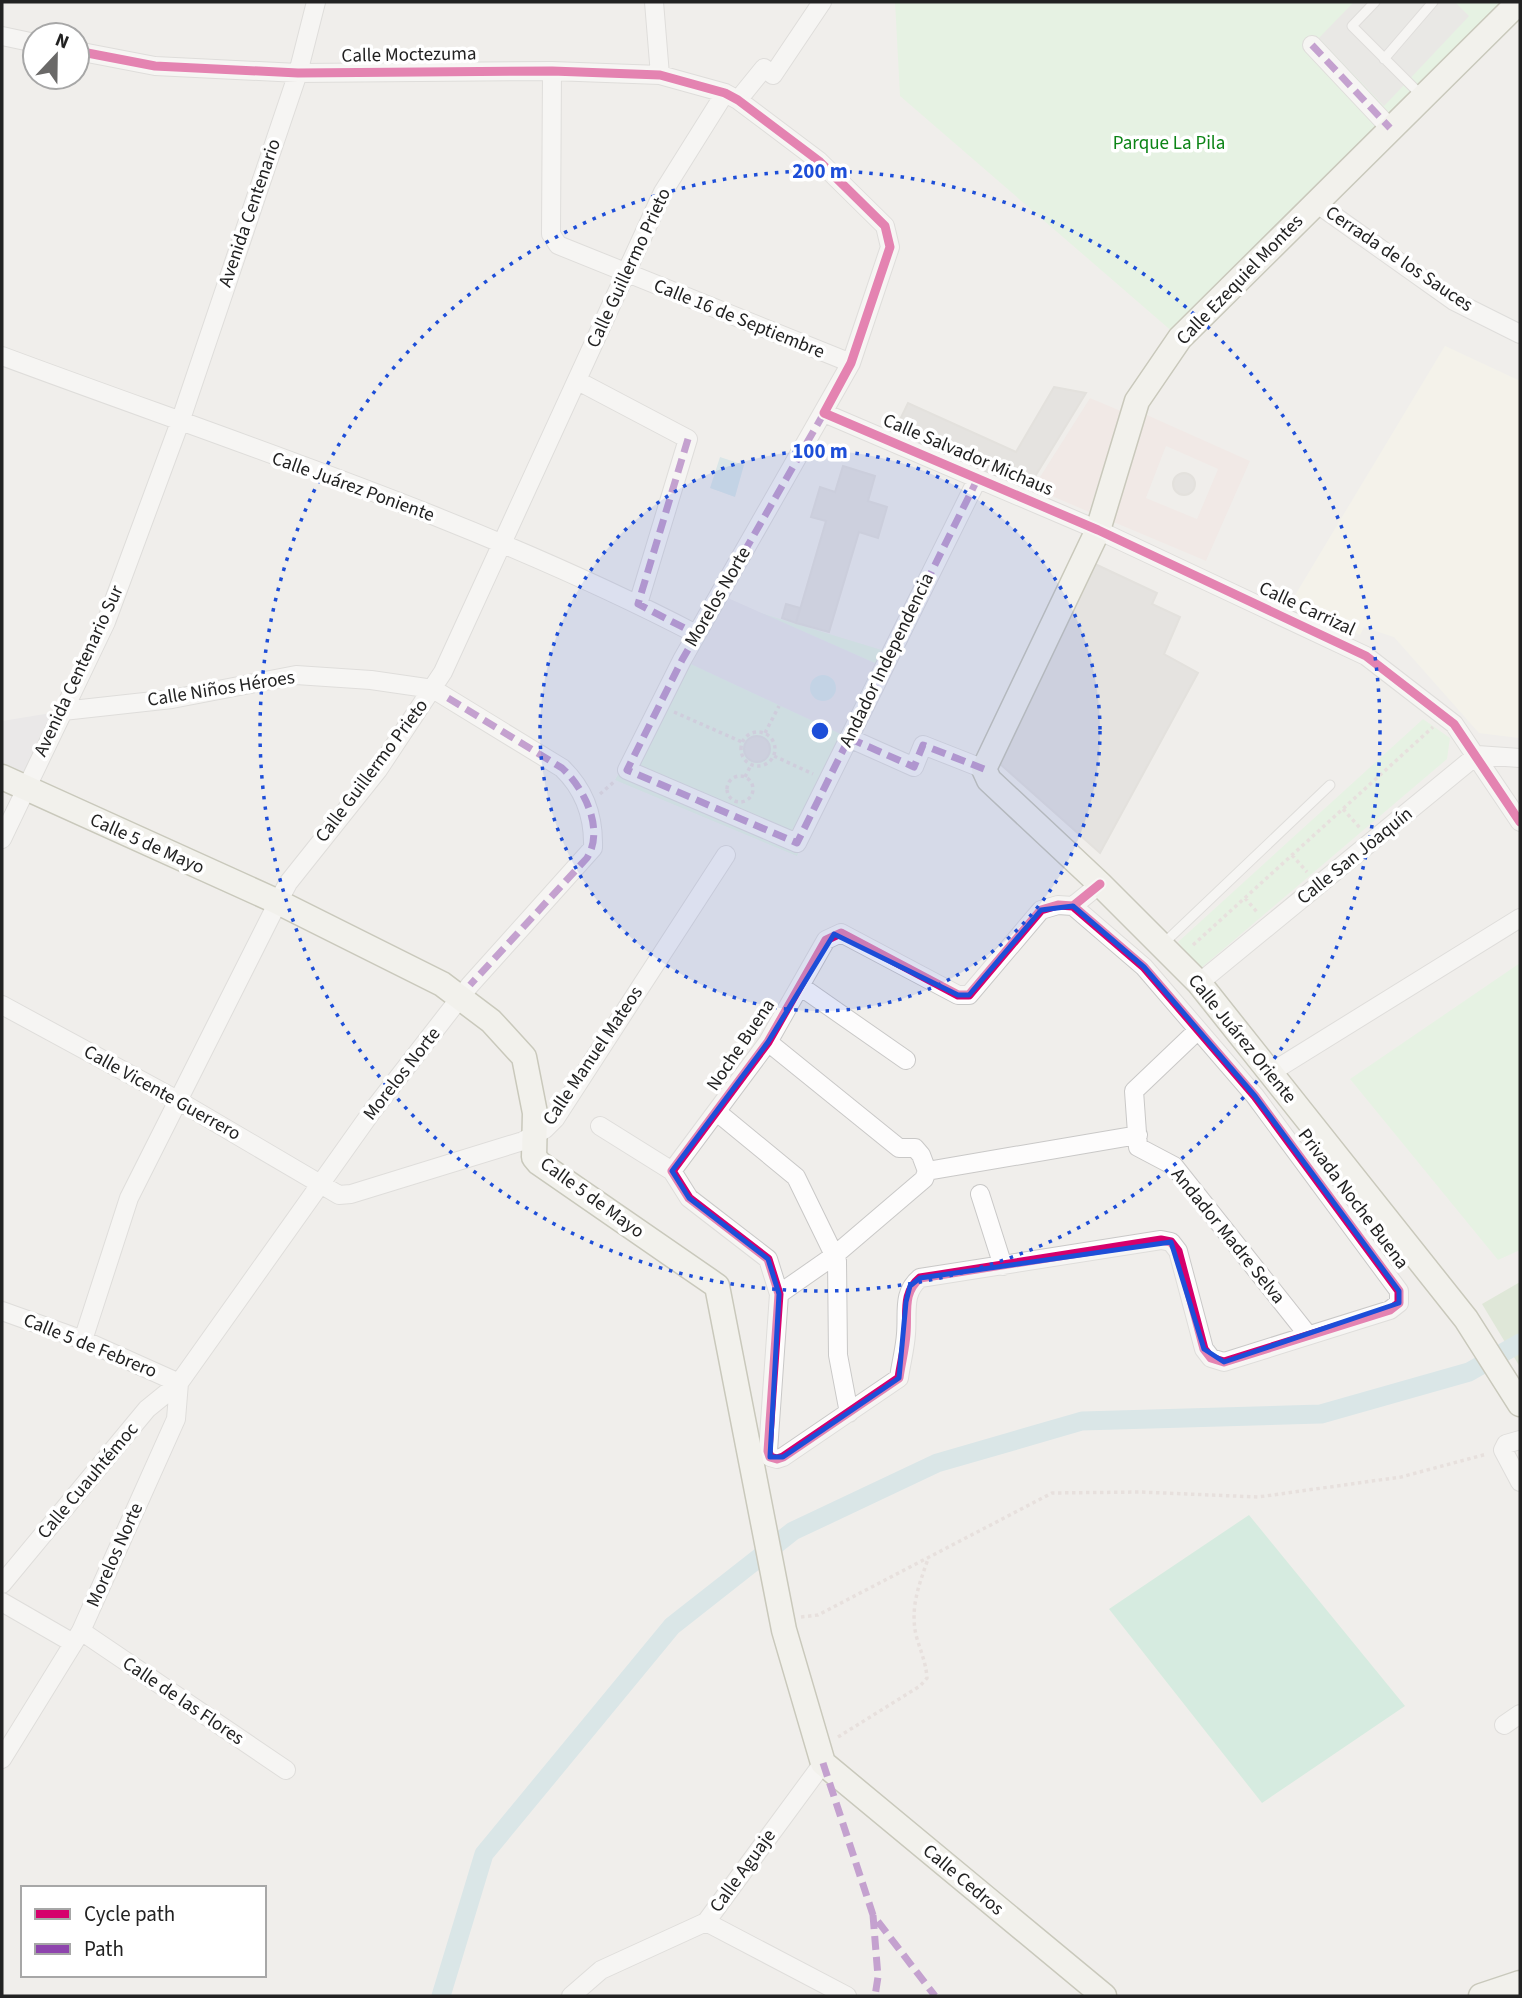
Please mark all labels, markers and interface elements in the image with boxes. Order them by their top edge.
north arrow [21,21,91,91]
text: N [51,27,73,57]
street label: Calle Moctezuma [341,40,477,70]
park label: Parque La Pila [1113,130,1225,157]
street label: Avenida Centenario [212,135,288,291]
text: 200 m [792,156,848,186]
street label: Calle Guillermo Prieto [580,184,678,352]
street label: Cerrada de los Sauces [1320,199,1478,319]
street label: Calle Ezequiel Montes [1170,209,1310,351]
street label: Calle 16 de Septiembre [649,272,829,366]
street label: Calle Salvador Michaus [879,407,1057,503]
text: 100 m [792,436,848,466]
street label: Calle Juárez Poniente [268,445,438,529]
street label: Morelos Norte [678,542,758,652]
street label: Andador Independencia [833,568,941,752]
street label: Calle Carrizal [1254,575,1360,643]
street label: Avenida Centenario Sur [27,581,131,761]
street label: Calle Niños Héroes [145,664,297,714]
street label: Calle Guillermo Prieto [309,694,435,848]
centre of rings [808,719,832,743]
street label: Calle San Joaquín [1291,801,1419,911]
street label: Calle 5 de Mayo [85,807,209,881]
street label: Calle Juárez Oriente [1181,969,1303,1109]
street label: Calle Manuel Mateos [536,981,650,1131]
street label: Noche Buena [700,994,782,1096]
street label: Morelos Norte [357,1022,447,1126]
street label: Calle Vicente Guerrero [79,1039,245,1147]
street label: Privada Noche Buena [1291,1123,1415,1275]
street label: Calle 5 de Mayo [534,1151,650,1245]
street label: Andador Madre Selva [1165,1162,1291,1310]
street label: Calle 5 de Febrero [19,1307,161,1385]
street label: Calle Cuauhtémoc [31,1417,145,1545]
street label: Morelos Norte [80,1499,150,1611]
street label: Calle de las Flores [117,1650,249,1752]
street label: Calle Aguaje [703,1824,783,1918]
street label: Calle Cedros [916,1838,1010,1922]
legend [21,1886,266,1977]
text: Cycle path [84,1899,175,1929]
text: Path [84,1934,124,1964]

